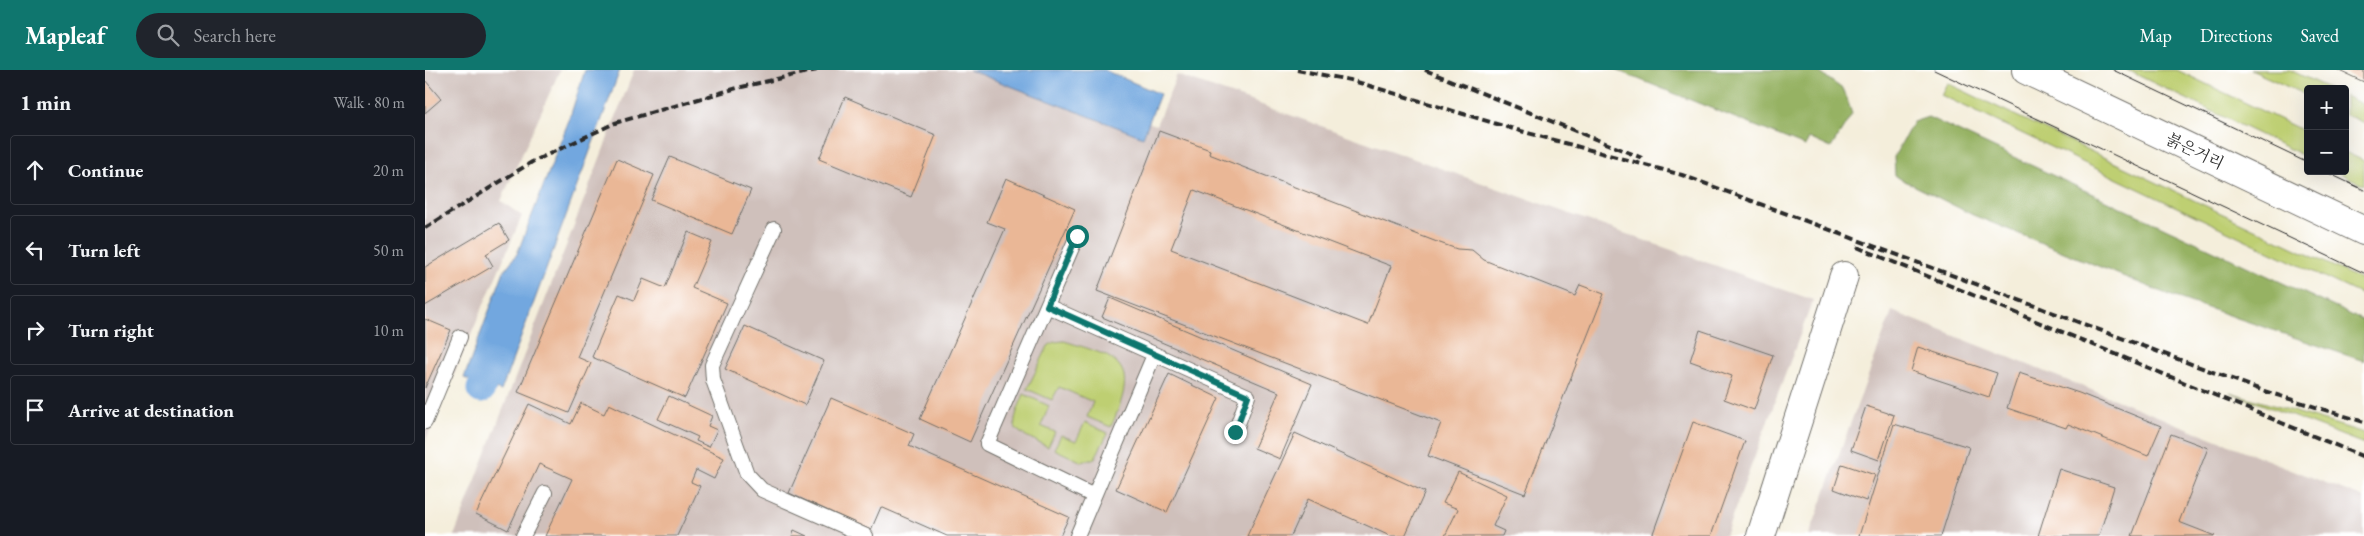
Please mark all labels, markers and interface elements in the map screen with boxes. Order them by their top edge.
search box [136,13,486,58]
text: Mapleaf [25,20,106,51]
icon: search [154,21,182,49]
text: Search here [194,23,276,48]
text: Map [2140,24,2172,47]
text: Directions [2200,24,2272,47]
text: Saved [2300,24,2339,47]
map controls [2304,85,2349,175]
button: + [2304,85,2349,130]
text: 1 min [20,89,71,116]
text: Walk · 80 m [334,92,405,113]
street label: 붉은거리 [2163,128,2227,174]
button: − [2304,130,2349,175]
icon: ahead [21,156,49,184]
text: Continue [68,158,143,183]
text: 20 m [373,160,404,181]
route start [1066,225,1089,248]
icon: left [21,236,49,264]
text: Turn left [68,238,140,263]
text: 50 m [373,240,404,261]
icon: right [21,316,49,344]
text: Turn right [68,318,154,343]
text: 10 m [373,320,404,341]
icon: arrive [21,396,49,424]
text: Arrive at destination [68,398,234,423]
route end [1224,421,1247,444]

